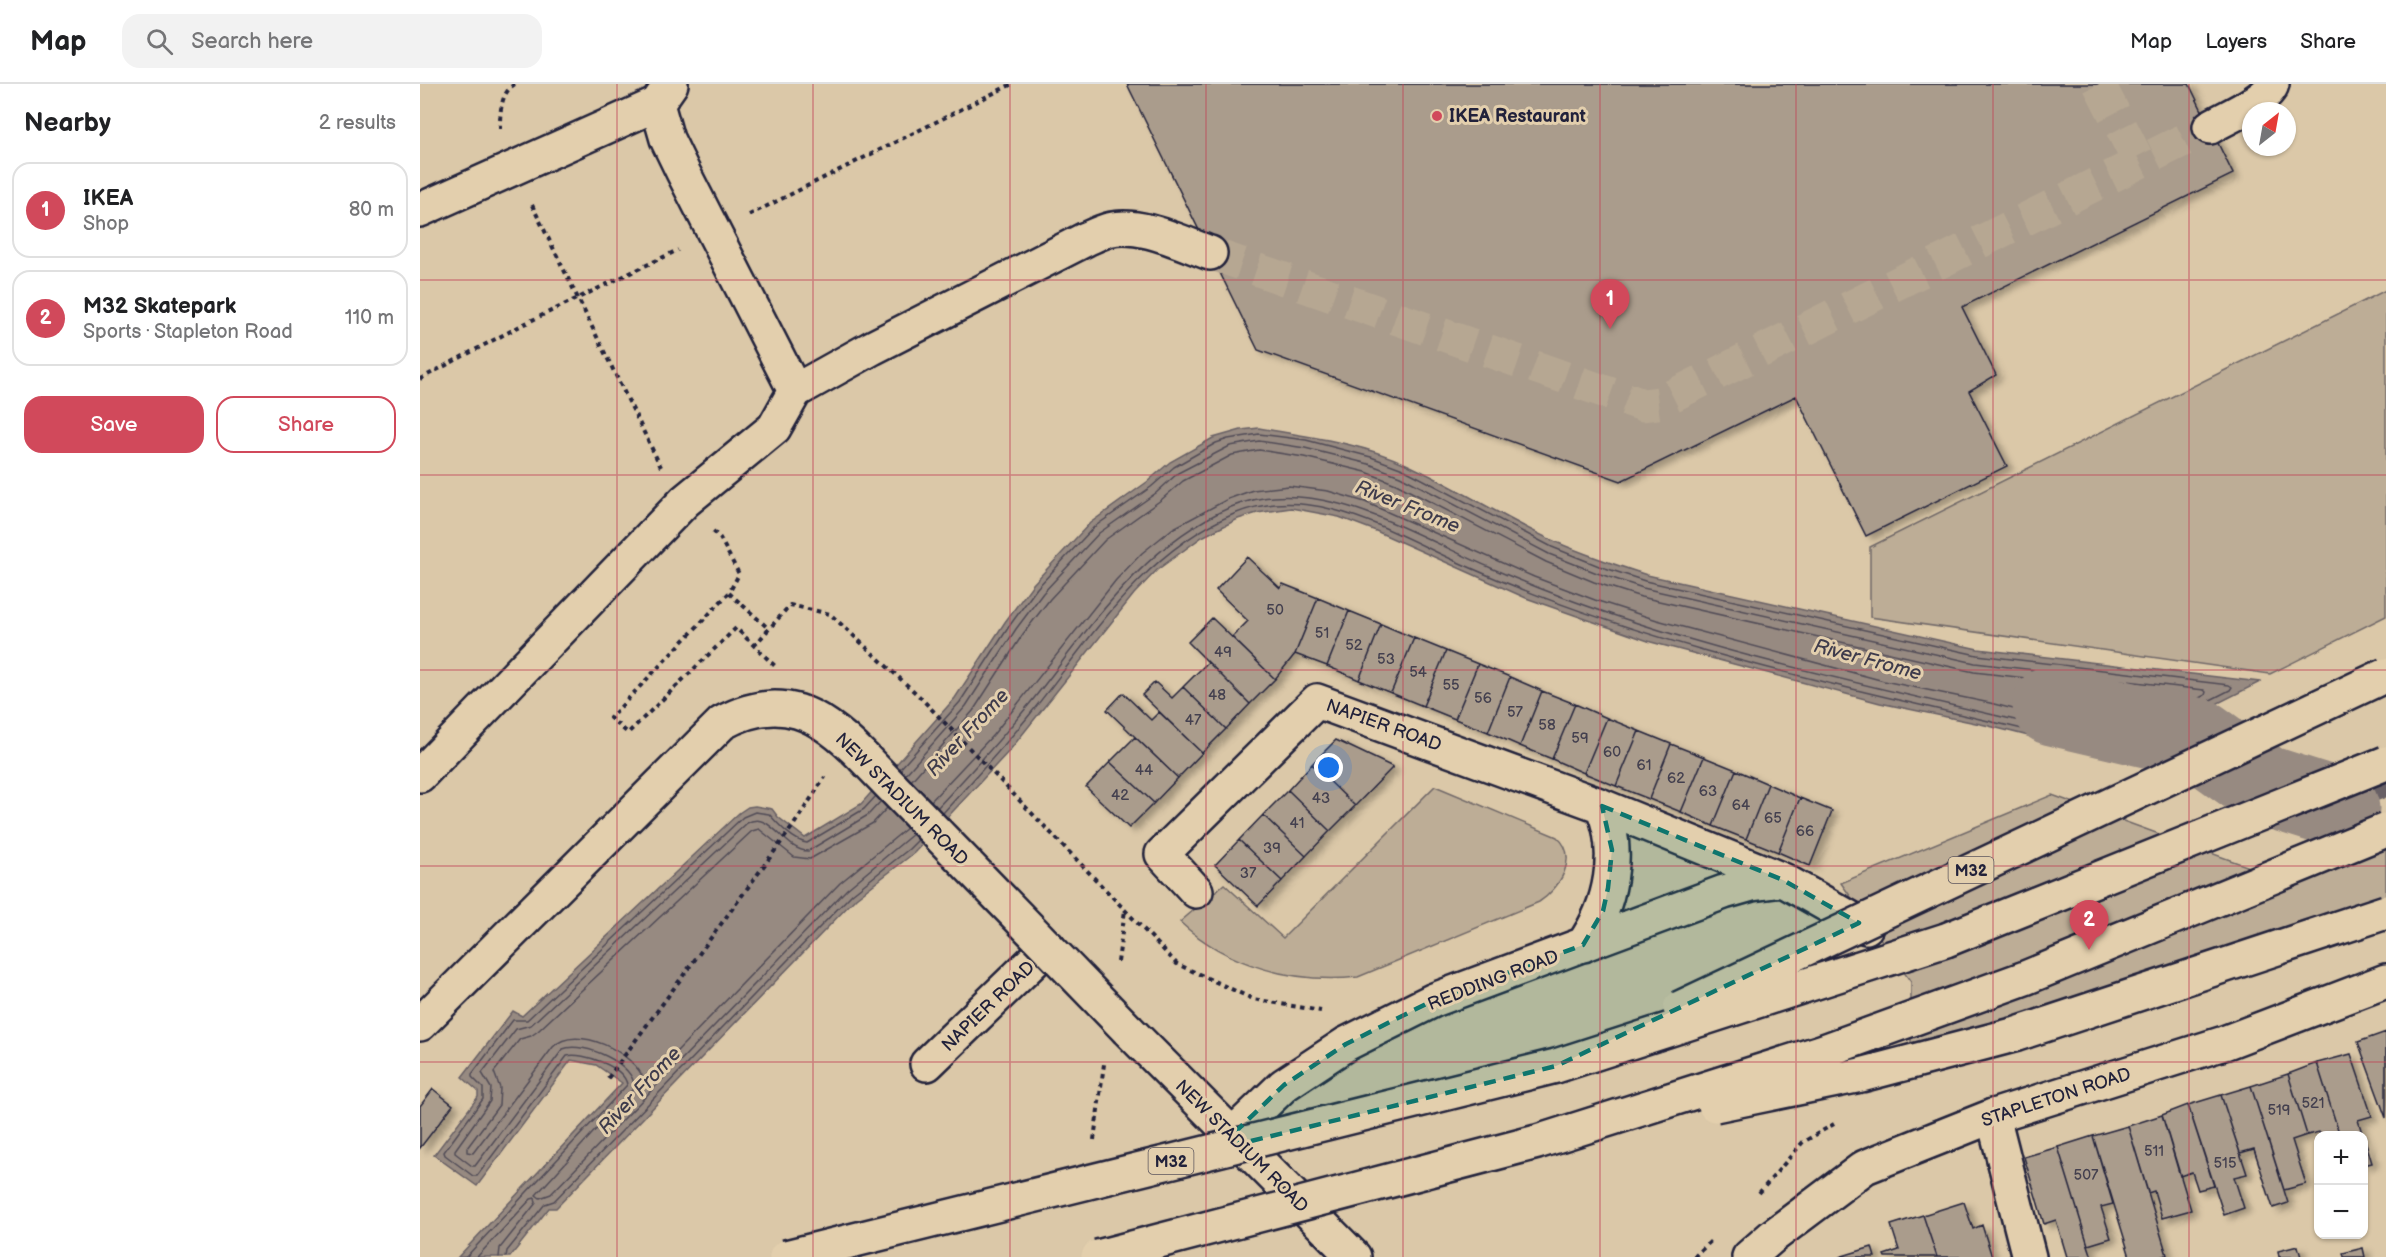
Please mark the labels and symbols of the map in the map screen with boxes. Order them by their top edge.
north arrow [2242,102,2296,156]
place label: IKEA Restaurant [1449,106,1586,127]
marker: IKEA Restaurant [1430,109,1444,123]
pin: 1 [1590,280,1630,329]
water label: River Frome [1352,475,1464,539]
house number: 50 [1266,601,1284,620]
house number: 51 [1315,624,1329,643]
water label: River Frome [1811,634,1925,686]
house number: 52 [1345,636,1363,655]
house number: 49 [1214,643,1232,662]
house number: 53 [1377,650,1395,669]
house number: 54 [1409,663,1427,682]
house number: 55 [1442,676,1460,695]
water label: River Frome [921,684,1014,781]
house number: 48 [1208,686,1226,705]
house number: 56 [1474,689,1492,708]
street label: NAPIER ROAD [1323,695,1444,756]
house number: 57 [1507,703,1524,722]
house number: 47 [1185,711,1202,730]
house number: 58 [1538,716,1556,735]
street label: NEW STADIUM ROAD [831,729,972,870]
house number: 59 [1571,729,1589,748]
house number: 60 [1603,743,1621,762]
your location [1314,753,1343,782]
house number: 61 [1637,756,1651,775]
house number: 44 [1135,761,1153,780]
house number: 62 [1667,769,1685,788]
house number: 63 [1699,782,1717,801]
house number: 42 [1111,786,1129,805]
house number: 43 [1312,789,1330,808]
house number: 64 [1732,796,1750,815]
house number: 65 [1764,809,1782,828]
house number: 41 [1290,814,1304,833]
house number: 66 [1796,822,1814,841]
house number: 39 [1263,839,1281,858]
road number: M32 [1948,857,1994,883]
house number: 37 [1240,864,1257,883]
pin: 2 [2070,900,2108,950]
street label: REDDING ROAD [1425,946,1562,1015]
street label: NAPIER ROAD [938,957,1039,1056]
water label: River Frome [593,1042,686,1139]
street label: STAPLETON ROAD [1979,1063,2134,1132]
street label: NEW STADIUM ROAD [1171,1076,1312,1217]
house number: 521 [2301,1094,2325,1113]
house number: 519 [2267,1101,2291,1120]
house number: 511 [2144,1142,2164,1161]
road number: M32 [1148,1148,1194,1174]
house number: 515 [2214,1154,2237,1173]
house number: 507 [2074,1166,2099,1185]

